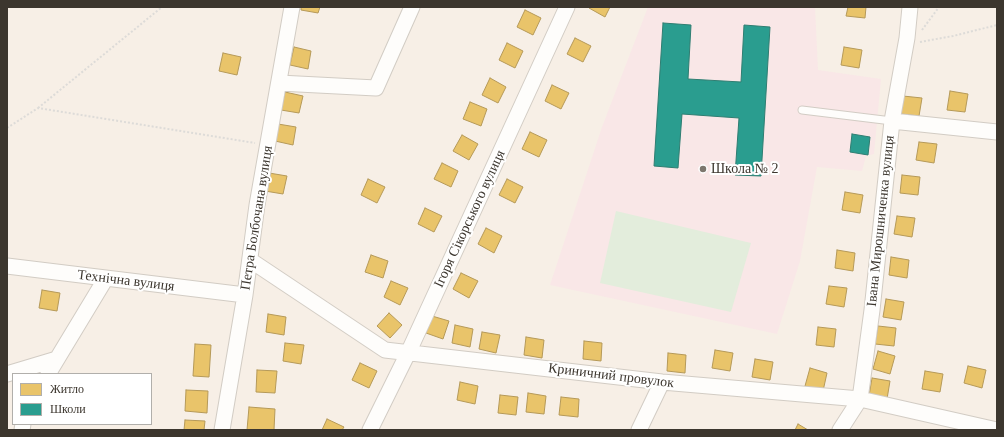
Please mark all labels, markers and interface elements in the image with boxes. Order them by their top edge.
street label: Івана Мирошниченка вулиця [864,134,898,308]
street label: Петра Болбочана вулиця [237,144,277,292]
street label: Ігоря Сікорського вулиця [431,148,509,290]
place label: Школа № 2 [711,161,779,177]
marker: Школа № 2 [698,164,708,174]
street label: Технічна вулиця [77,267,175,295]
street label: Криничний провулок [547,360,675,392]
legend [12,373,152,425]
text: Житло [50,382,84,396]
text: Школи [50,402,86,416]

